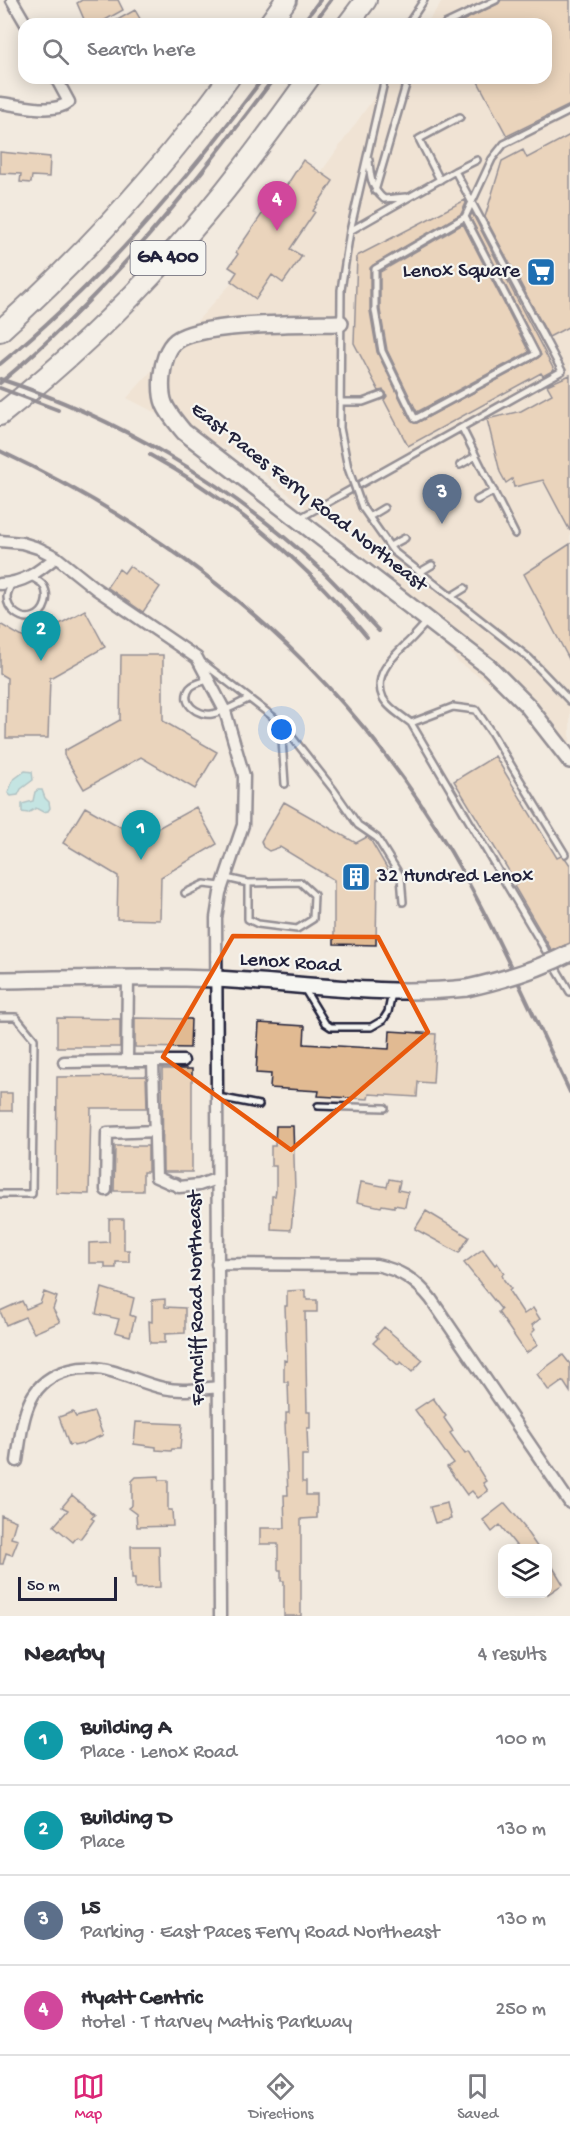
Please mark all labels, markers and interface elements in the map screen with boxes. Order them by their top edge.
search box [18,18,552,84]
icon: search [39,35,72,68]
text: Search here [87,38,195,64]
pin: 4 [258,182,296,231]
road number: GA 400 [130,241,206,275]
supermarket icon: Lenox Square [525,256,557,288]
place label: Lenox Square [402,260,521,285]
street label: East Paces Ferry Road Northeast [185,398,433,600]
pin: 3 [422,474,462,524]
pin: 2 [22,612,60,661]
your location [267,715,296,744]
pin: 1 [122,810,160,860]
building icon: 32 Hundred Lenox [340,861,372,893]
place label: 32 Hundred Lenox [376,865,533,890]
street label: Lenox Road [239,948,343,980]
street label: Ferncliff Road Northeast [184,1188,212,1407]
map controls [498,1544,552,1598]
button: layers [498,1544,552,1598]
scale bar [18,1574,117,1602]
text: 50 m [27,1578,60,1597]
text: Nearby [24,1640,105,1671]
text: 4 results [478,1644,546,1667]
text: Building A [81,1716,171,1742]
text: 1 [39,1729,48,1752]
text: 100 m [496,1729,546,1752]
text: Place · Lenox Road [81,1742,237,1765]
text: Building D [81,1806,172,1832]
text: 2 [39,1819,48,1842]
text: 130 m [497,1819,546,1842]
text: Place [81,1832,125,1855]
text: L5 [81,1896,101,1922]
text: 3 [38,1909,49,1932]
text: 130 m [497,1909,546,1932]
text: Parking · East Paces Ferry Road Northeast [81,1922,439,1945]
text: Hyatt Centric [81,1986,203,2012]
text: 4 [39,1999,48,2022]
text: 250 m [495,1999,546,2022]
text: Hotel · T Harvey Mathis Parkway [81,2012,352,2035]
tab: Map [72,2070,105,2125]
tab: Directions [248,2070,314,2125]
tab: Saved [457,2070,498,2125]

